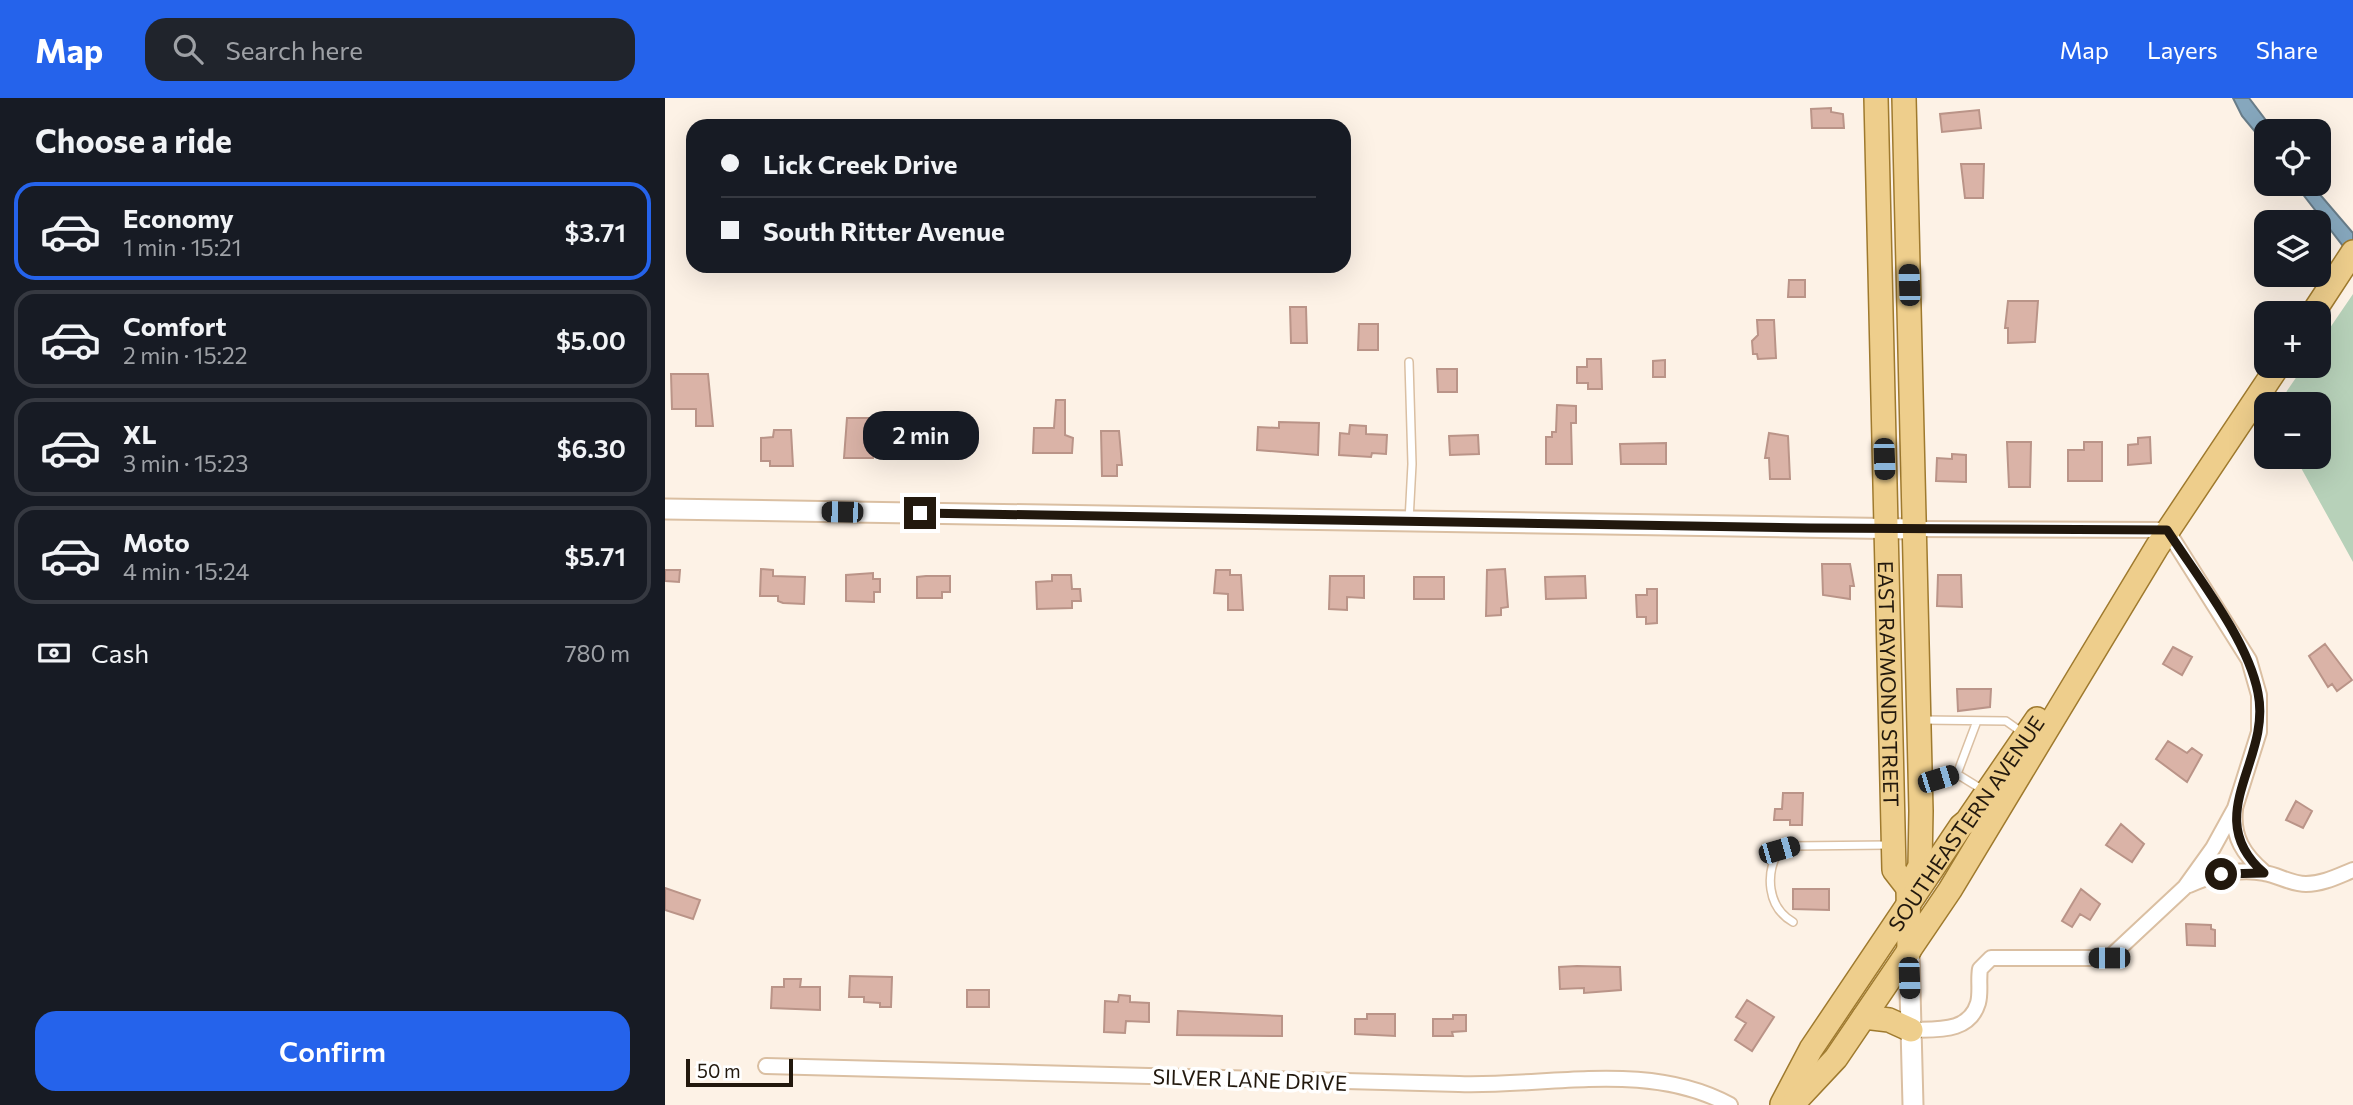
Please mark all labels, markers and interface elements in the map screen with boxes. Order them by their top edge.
search box [145,18,635,81]
text: Map [35,29,103,70]
icon: search [169,30,207,68]
text: Search here [225,34,363,65]
text: Map [2060,35,2109,64]
text: Layers [2147,35,2218,64]
text: Share [2256,35,2318,64]
map controls [2254,119,2331,469]
button: locate [2254,119,2331,196]
text: Choose a ride [35,120,232,160]
text: Lick Creek Drive [763,148,958,179]
icon: car [39,200,102,263]
text: Economy [123,202,234,233]
button: layers [2254,210,2331,287]
text: South Ritter Avenue [763,215,1005,246]
text: $3.71 [564,216,626,247]
text: 1 min · 15:21 [123,233,242,261]
car [1898,264,1921,306]
button: + [2254,301,2331,378]
icon: car [39,308,102,371]
text: Comfort [123,310,226,341]
text: $5.00 [556,324,626,355]
text: 2 min · 15:22 [123,341,248,369]
button: − [2254,392,2331,469]
callout: 2 min [862,412,978,460]
icon: car [39,416,102,479]
text: XL [123,418,157,449]
text: 2 min [893,421,949,449]
text: $6.30 [557,432,626,463]
car [1873,438,1896,480]
text: 3 min · 15:23 [123,449,248,477]
route end [904,497,936,529]
car [821,501,864,523]
icon: car [39,524,102,587]
text: Moto [123,526,190,557]
text: $5.71 [564,540,626,571]
text: 4 min · 15:24 [123,557,249,585]
street label: EAST RAYMOND STREET [1874,561,1905,807]
icon: cash [35,634,73,672]
text: Cash [91,637,149,668]
text: 780 m [564,639,630,667]
street label: SOUTHEASTERN AVENUE [1882,710,2048,935]
car [1915,763,1962,795]
car [1756,834,1803,866]
route start [2205,858,2237,890]
car [2089,948,2131,969]
car [1898,957,1921,999]
button: Confirm [35,1011,630,1091]
scale bar [686,1056,793,1088]
text: 50 m [697,1059,741,1082]
street label: SILVER LANE DRIVE [1152,1063,1348,1095]

